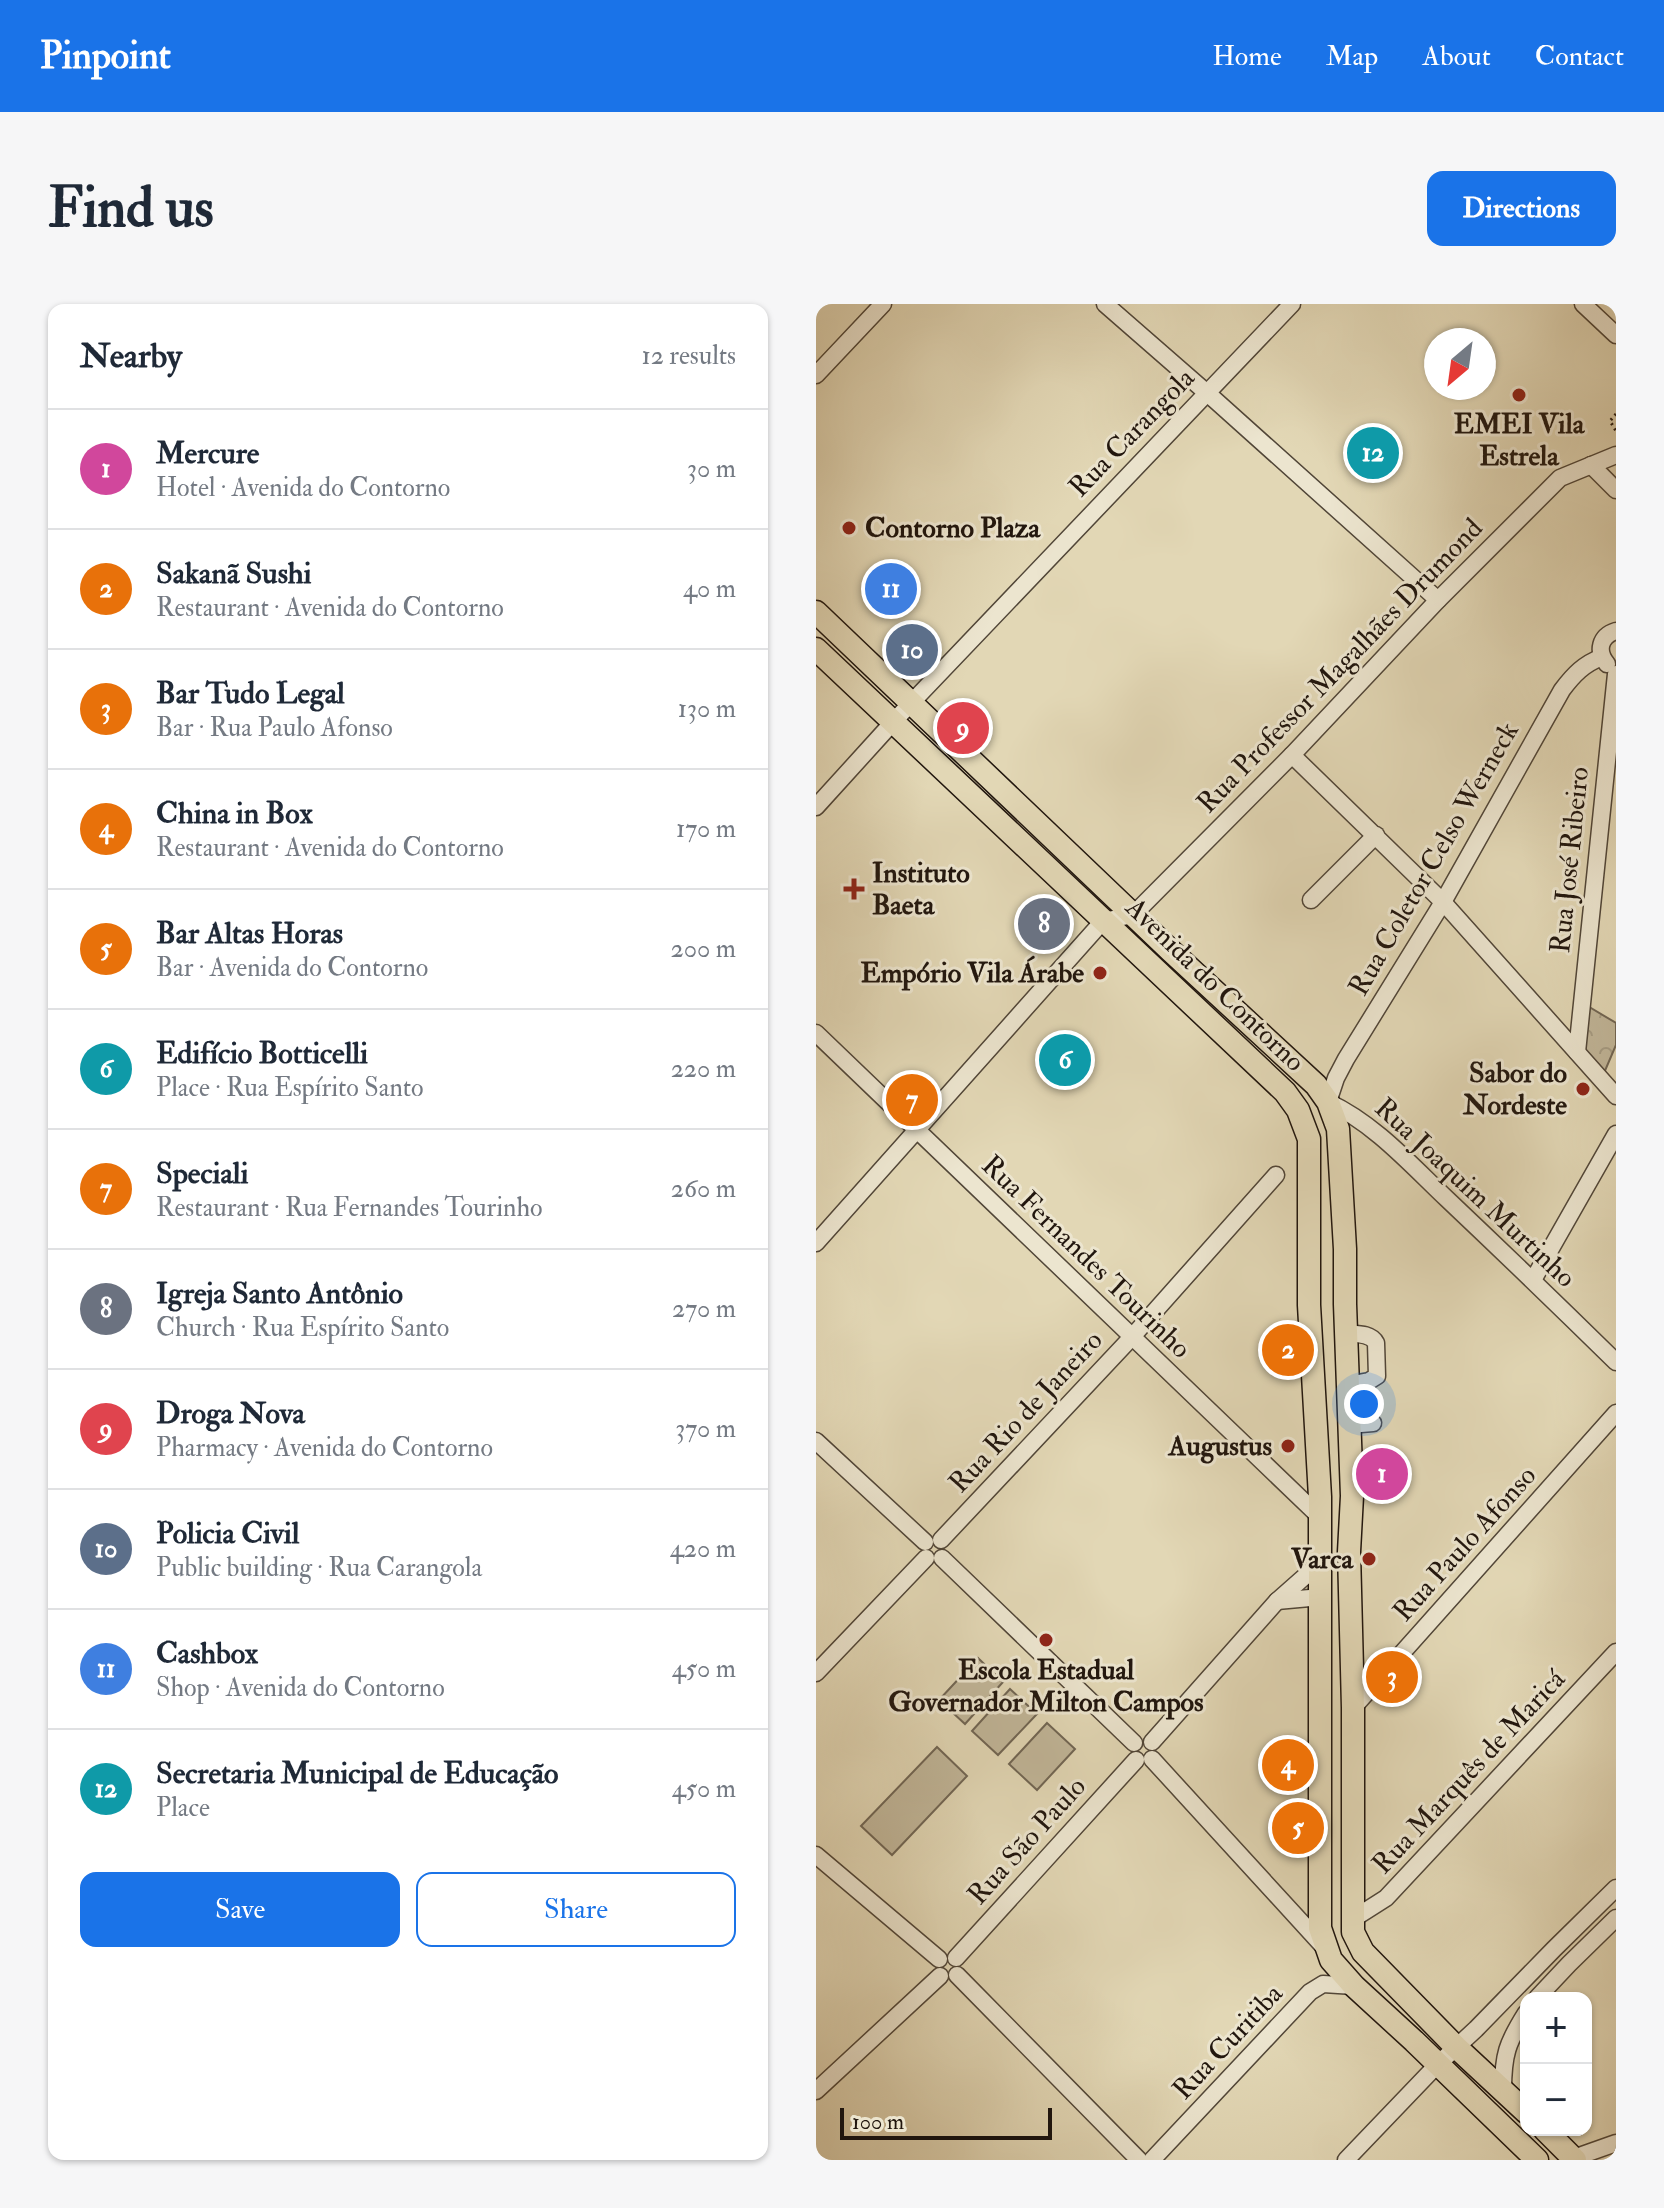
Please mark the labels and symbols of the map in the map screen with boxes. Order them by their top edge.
north arrow [1424,328,1496,400]
street label: Rua Carangola [1062,361,1202,505]
marker: EMEI Vila Estrela [1510,386,1528,404]
place label: EMEI Vila Estrela [1454,407,1586,474]
pin: 12 [1347,423,1399,483]
place label: Contorno Plaza [865,511,1042,546]
street label: Rua Professor Magalhães Drumond [1190,511,1490,821]
marker: Contorno Plaza [840,519,858,537]
pin: 11 [865,559,917,619]
pin: 10 [886,620,938,680]
pin: 9 [937,698,989,758]
street label: Rua Coletor Celso Werneck [1341,715,1527,1002]
street label: Rua José Ribeiro [1543,765,1597,955]
place label: Instituto Baeta [872,856,970,923]
marker: Instituto Baeta [843,878,865,900]
street label: Avenida do Contorno [1117,890,1312,1079]
pin: 8 [1018,894,1070,954]
place label: Empório Vila Árabe [861,955,1084,991]
marker: Empório Vila Árabe [1091,964,1109,982]
pin: 6 [1039,1030,1091,1090]
place label: Sabor do Nordeste [1462,1056,1568,1123]
pin: 7 [886,1070,938,1130]
marker: Sabor do Nordeste [1574,1080,1592,1098]
street label: Rua Joaquim Murtinho [1367,1091,1583,1295]
street label: Rua Fernandes Tourinho [974,1148,1198,1366]
pin: 2 [1262,1320,1314,1380]
street label: Rua Rio de Janeiro [942,1323,1110,1501]
your location [1344,1384,1384,1424]
place label: Augustus [1168,1429,1272,1464]
marker: Augustus [1279,1437,1297,1455]
pin: 1 [1356,1444,1408,1504]
street label: Rua Paulo Afonso [1386,1459,1544,1629]
place label: Varca [1290,1542,1354,1577]
marker: Varca [1360,1550,1378,1568]
marker: Escola Estadual Governador Milton Campos [1037,1631,1055,1649]
pin: 3 [1366,1647,1418,1707]
place label: Escola Estadual Governador Milton Campos [888,1653,1204,1720]
street label: Rua Marquês de Maricá [1365,1662,1573,1882]
pin: 4 [1262,1735,1314,1795]
street label: Rua São Paulo [960,1770,1094,1912]
pin: 5 [1272,1798,1324,1858]
street label: Rua Curitiba [1165,1976,1291,2107]
scale bar [840,2104,1052,2140]

